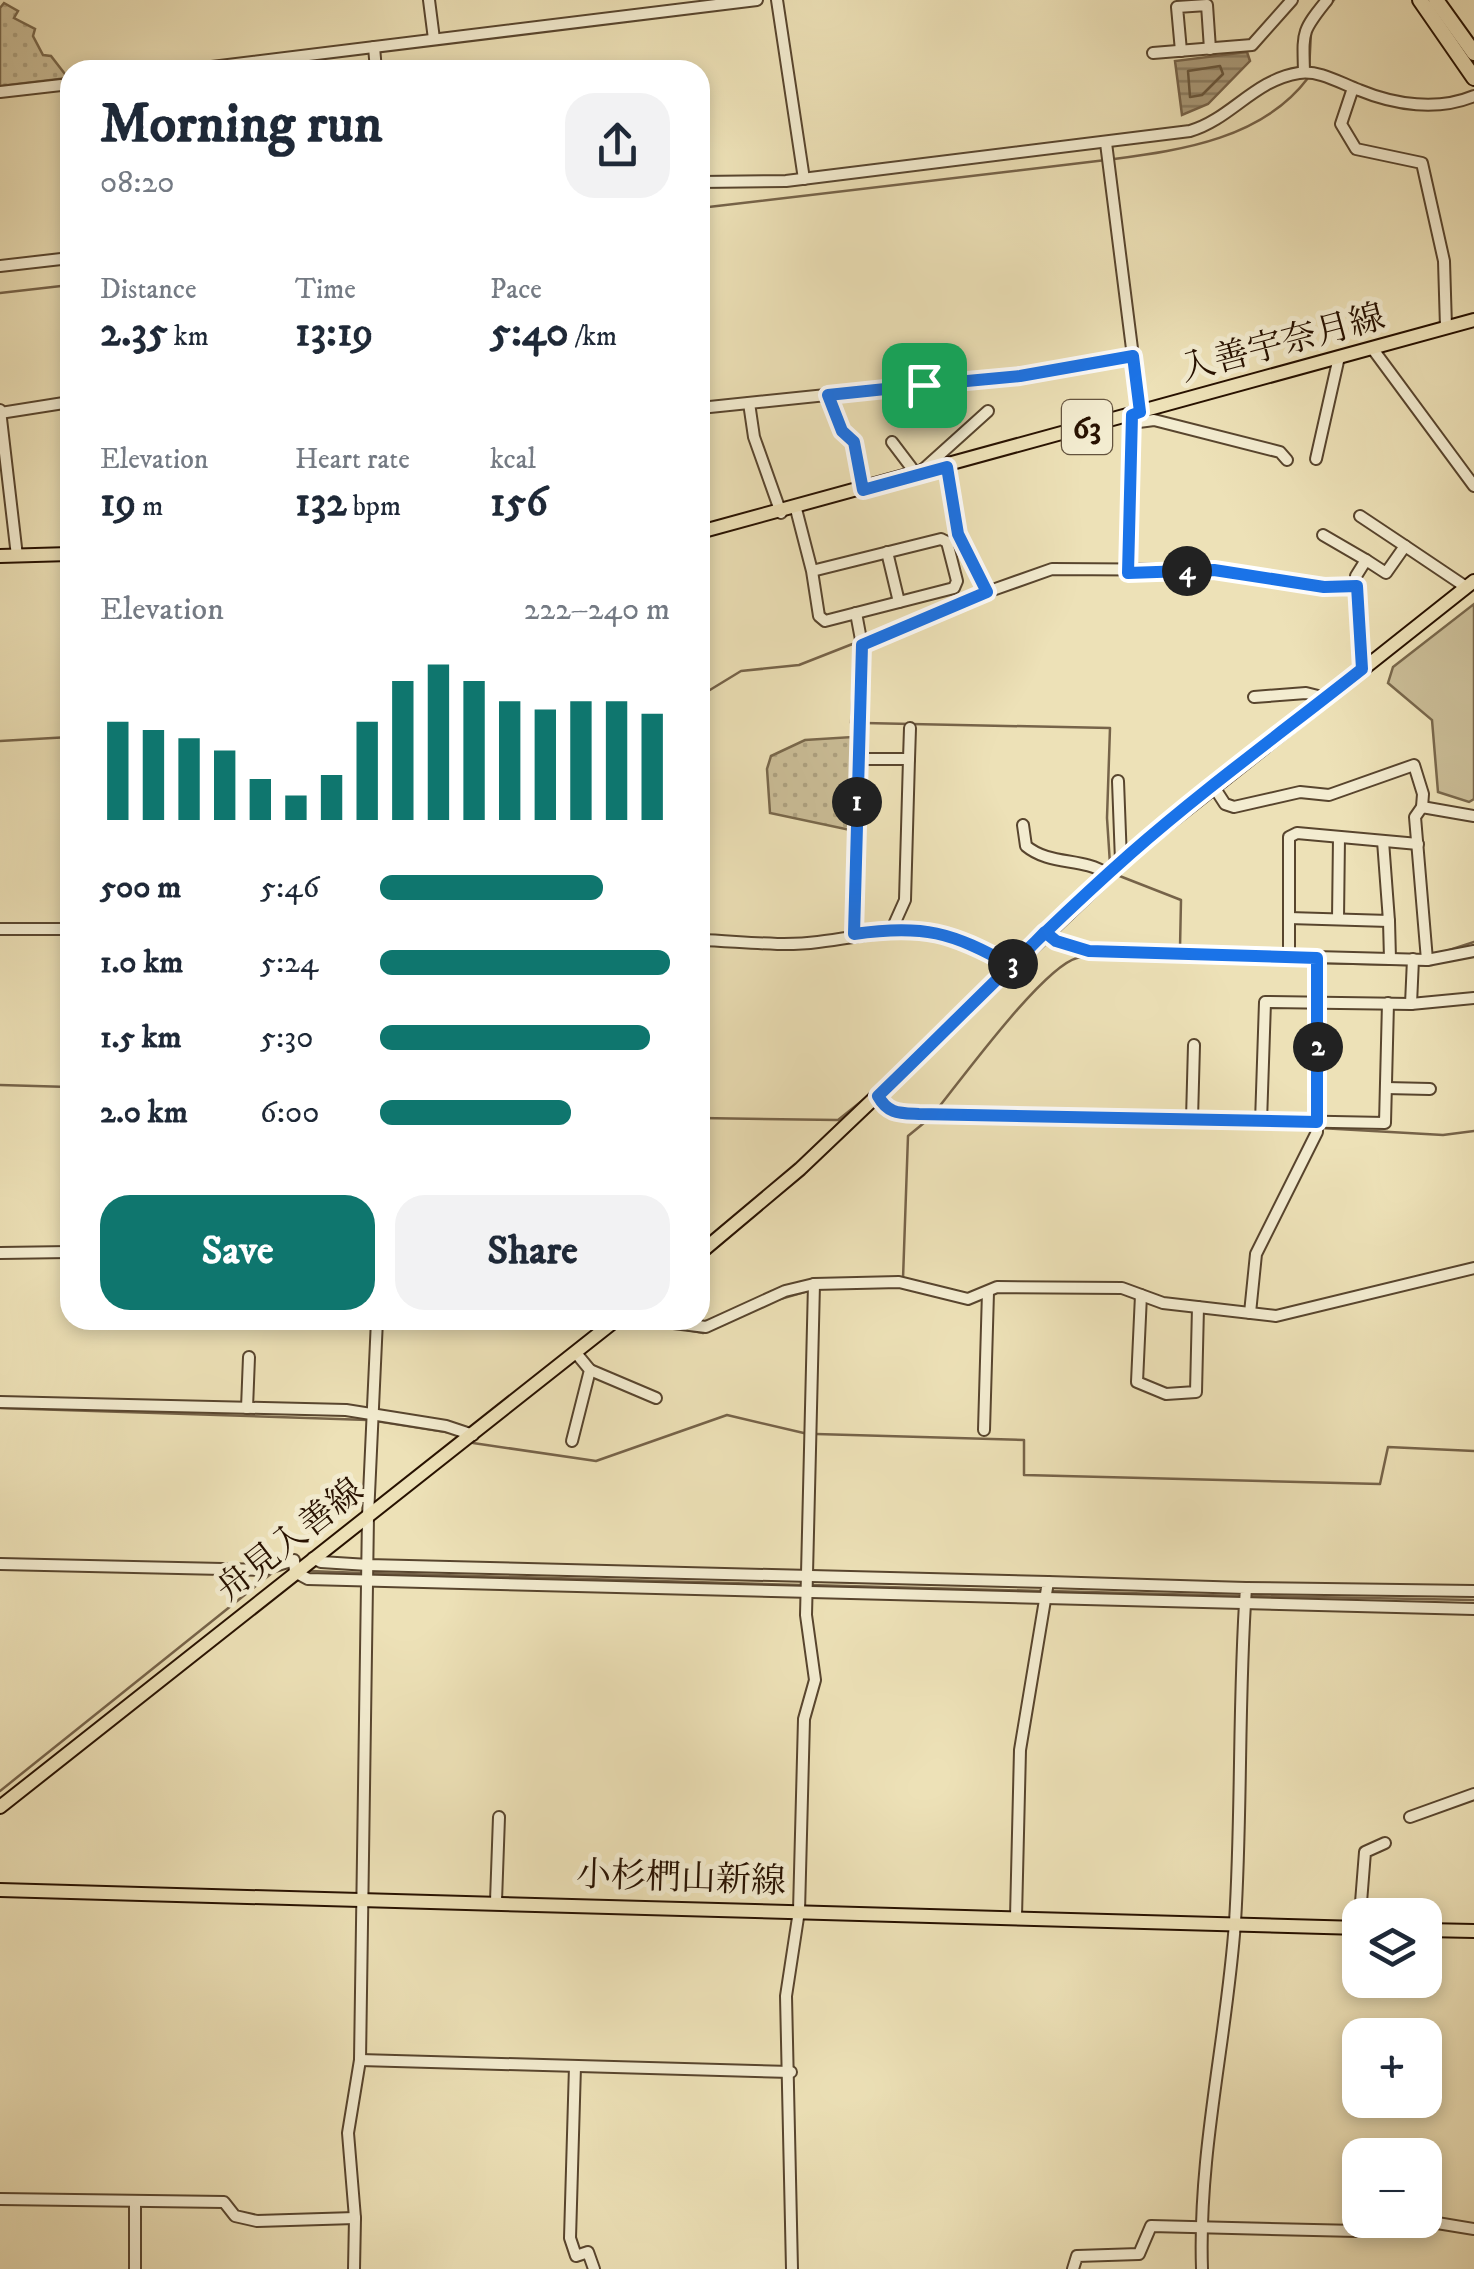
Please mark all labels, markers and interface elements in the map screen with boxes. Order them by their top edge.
text: Morning run [100,91,382,160]
button: share [565,93,670,198]
text: 08:20 [100,163,175,203]
text: Distance [100,272,196,307]
text: Time [295,272,356,307]
text: Pace [490,272,542,307]
street label: 入善宇奈月線 [1175,296,1390,392]
text: 2.35 [100,307,168,359]
text: 13:19 [295,307,373,359]
text: 5:40 [490,307,569,359]
text: km [168,319,209,354]
text: /km [569,319,617,354]
pin [882,343,967,428]
icon: arrive [897,358,952,413]
road number: 63 [1062,400,1112,454]
text: Elevation [100,442,208,477]
text: Heart rate [295,442,410,477]
text: kcal [490,442,536,477]
text: 19 [100,477,136,529]
text: 132 [295,477,347,529]
text: 156 [490,477,548,529]
text: m [136,489,163,524]
text: bpm [347,489,401,524]
pin: 4 [1162,546,1212,596]
text: 4 [1179,553,1195,588]
text: Elevation [100,590,224,630]
text: 222–240 m [524,590,670,630]
pin: 1 [832,777,882,827]
text: 1 [852,784,862,819]
text: 500 m [100,868,181,908]
text: 5:46 [260,868,319,908]
pin: 3 [988,939,1038,989]
text: 1.0 km [100,943,183,983]
text: 5:24 [260,943,318,983]
text: 3 [1008,946,1018,981]
text: 1.5 km [100,1018,182,1058]
text: 5:30 [260,1018,313,1058]
pin: 2 [1293,1022,1343,1072]
text: 2 [1311,1029,1325,1064]
text: 2.0 km [100,1093,188,1133]
text: 6:00 [260,1093,319,1133]
button: Save [100,1195,375,1310]
button: Share [395,1195,670,1310]
street label: 舟見入善線 [208,1469,373,1612]
street label: 小杉椚山新線 [575,1853,787,1905]
map controls [1342,1898,1442,2238]
button: layers [1342,1898,1442,1998]
button: + [1342,2018,1442,2118]
button: − [1342,2138,1442,2238]

